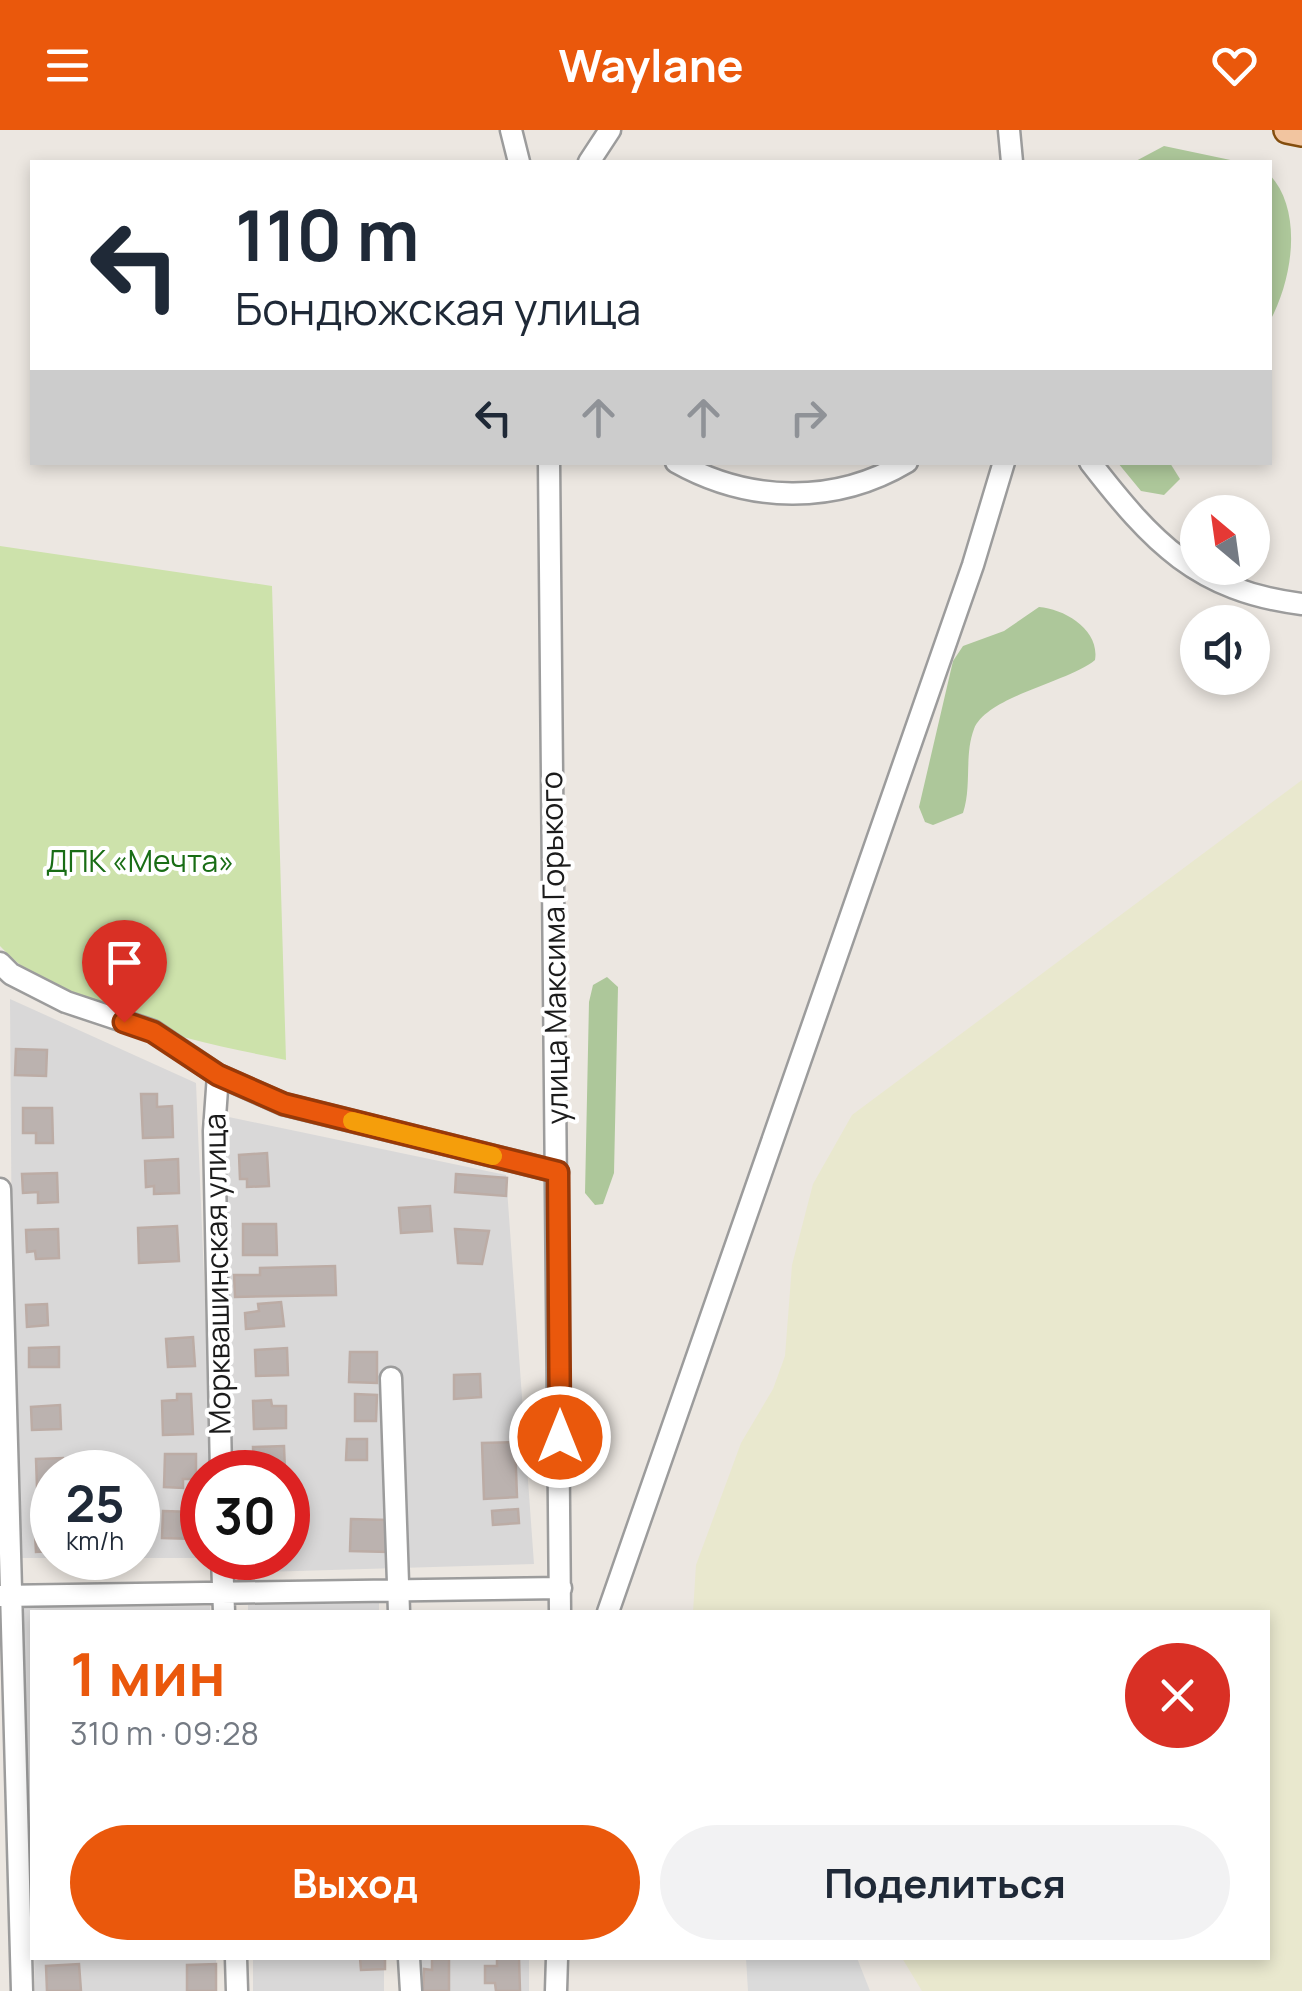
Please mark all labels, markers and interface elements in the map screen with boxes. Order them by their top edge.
text: Waylane [558,34,744,96]
icon: menu [40,38,95,93]
icon: heart [1207,38,1262,93]
text: 110 m [235,186,419,282]
icon: left [70,200,200,330]
text: Бондюжская улица [235,277,641,339]
icon: left [466,390,521,445]
icon: ahead [571,390,626,445]
icon: ahead [676,390,731,445]
icon: right [781,390,836,445]
north arrow [1180,495,1270,585]
map controls [1180,495,1270,695]
button: sound [1180,605,1270,695]
street label: улица Максима Горького [530,771,577,1125]
park label: ДПК «Мечта» [46,840,234,881]
pin [82,920,167,1023]
icon: arrive [97,935,152,990]
street label: Морквашинская улица [193,1113,240,1435]
position arrow [508,1385,612,1489]
speed limit sign: 30 [180,1450,310,1580]
text: 25 [65,1469,125,1537]
text: km/h [66,1523,124,1558]
text: 1 мин [70,1632,226,1714]
button: close [1125,1643,1230,1748]
text: 310 m · 09:28 [70,1711,259,1755]
button: Выход [70,1825,640,1940]
button: Поделиться [660,1825,1230,1940]

